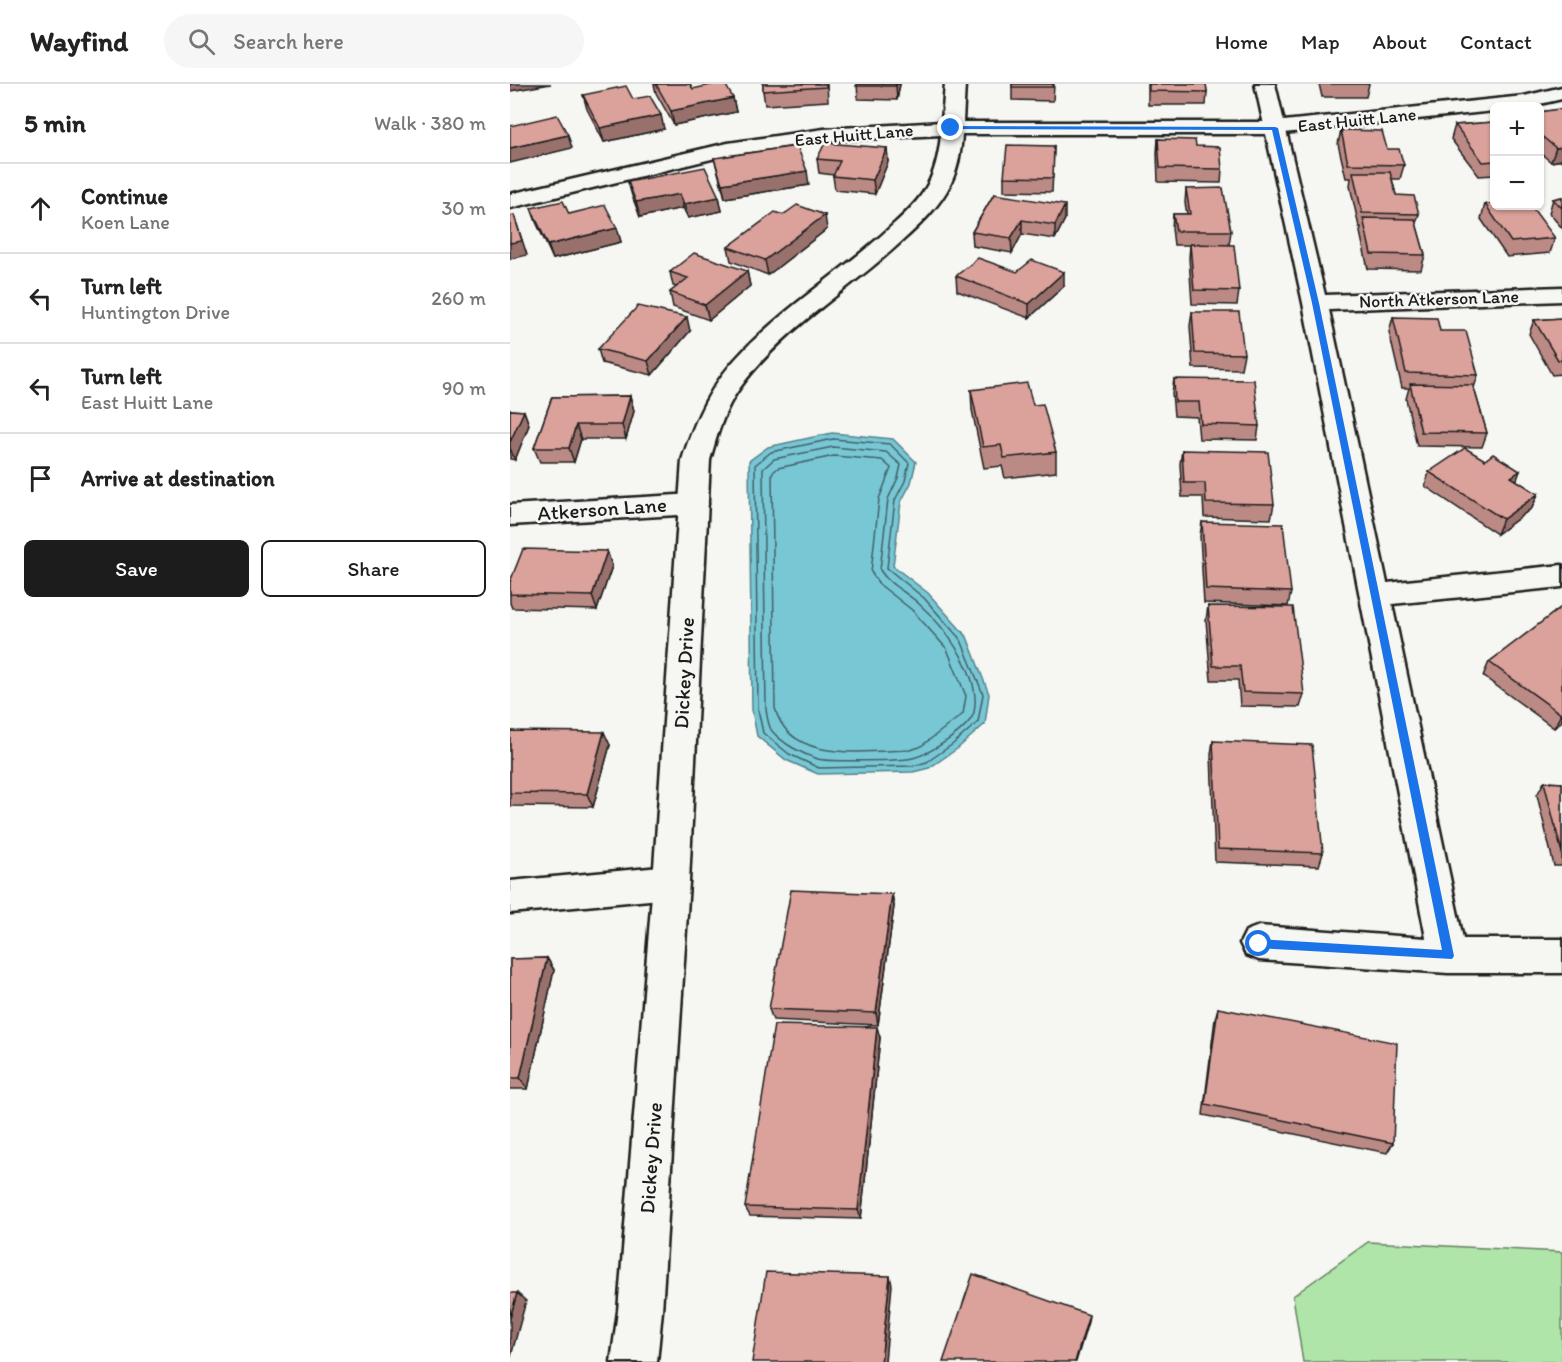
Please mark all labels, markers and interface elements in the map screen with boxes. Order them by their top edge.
search box [164,14,584,68]
text: Wayfind [30,24,128,58]
icon: search [185,25,218,58]
text: Search here [233,28,344,55]
text: Home [1215,29,1268,54]
text: Map [1301,29,1340,54]
text: About [1373,29,1427,54]
text: Contact [1460,29,1532,54]
map controls [1490,102,1544,210]
button: + [1490,102,1544,156]
street label: East Huitt Lane [1297,103,1417,137]
text: 5 min [24,107,86,139]
text: Walk · 380 m [374,111,486,135]
route end [937,114,963,140]
street label: East Huitt Lane [794,119,914,151]
button: − [1490,156,1544,210]
text: Continue [81,183,168,210]
icon: ahead [24,192,57,225]
text: 30 m [441,196,486,220]
text: Koen Lane [81,210,170,234]
text: Turn left [81,273,162,300]
icon: left [24,282,57,315]
street label: North Atkerson Lane [1359,285,1519,313]
text: 260 m [431,286,486,310]
text: Huntington Drive [81,300,230,324]
text: Turn left [81,363,162,390]
icon: left [24,372,57,405]
text: 90 m [442,376,486,400]
text: East Huitt Lane [81,390,213,414]
icon: arrive [24,462,57,495]
text: Arrive at destination [81,465,275,492]
street label: Atkerson Lane [536,492,668,525]
button: Save [24,540,249,597]
button: Share [261,540,486,597]
street label: Dickey Drive [668,616,699,729]
route start [1245,930,1271,956]
street label: Dickey Drive [634,1101,667,1215]

